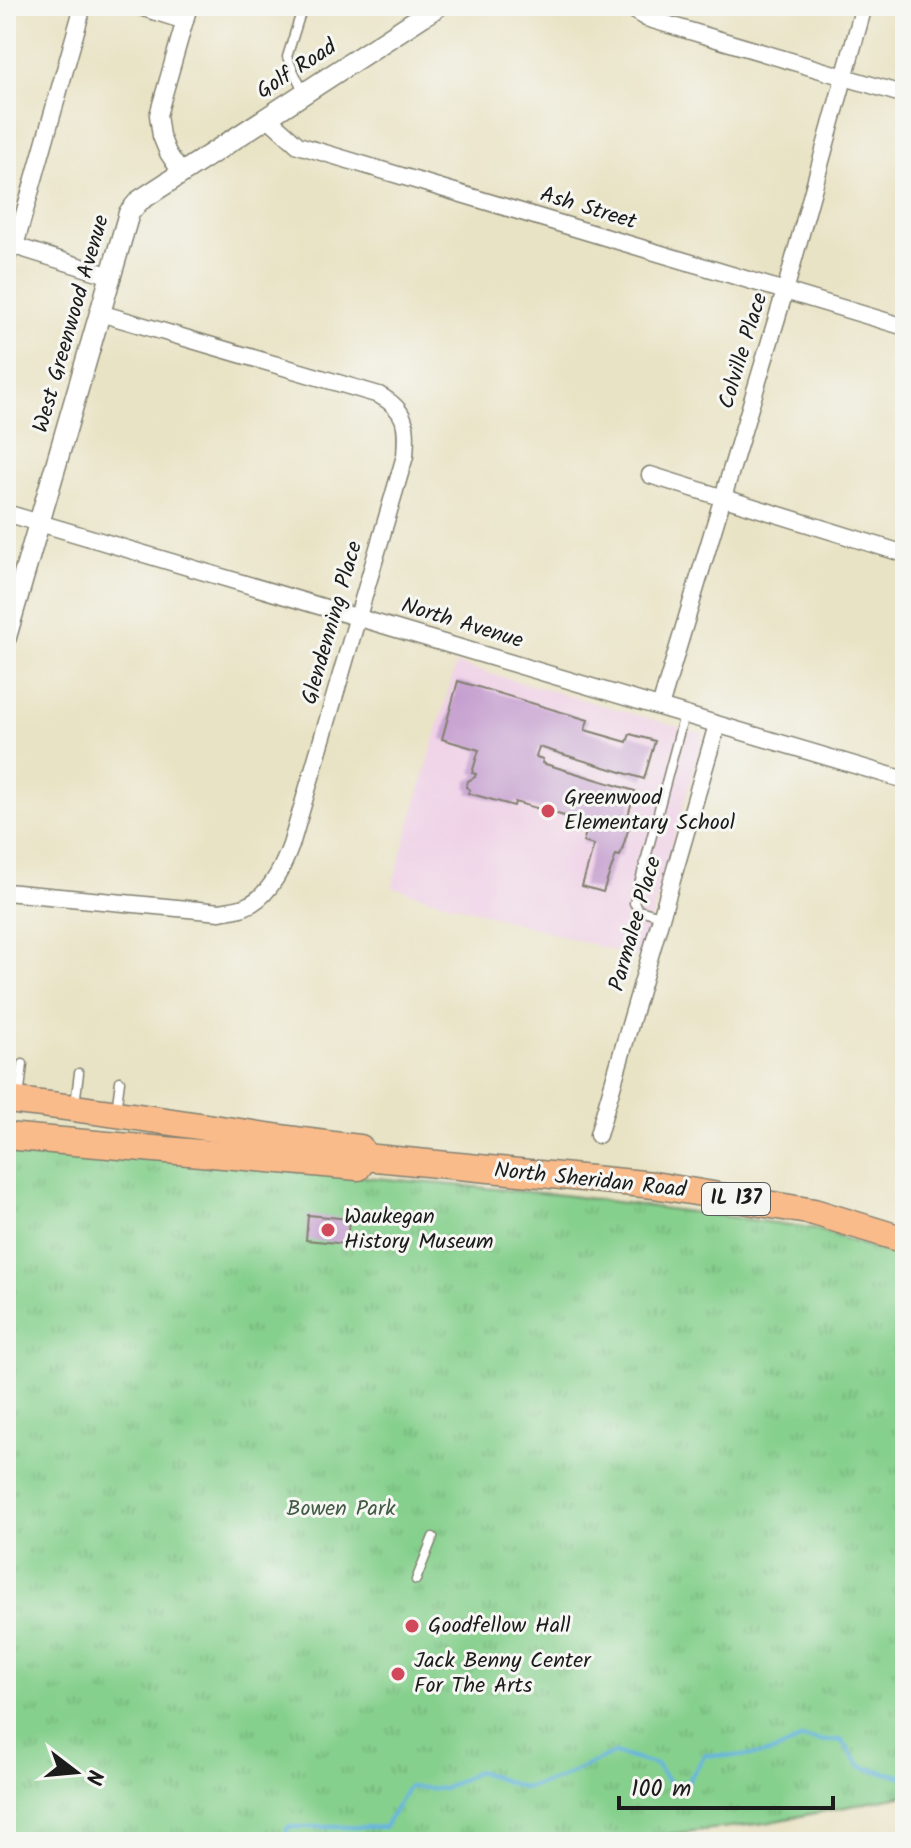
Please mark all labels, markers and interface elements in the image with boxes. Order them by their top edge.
street label: Golf Road [250,30,345,109]
street label: Ash Street [535,178,641,240]
street label: West Greenwood Avenue [24,211,120,437]
street label: Colville Place [710,288,778,413]
street label: Glendenning Place [293,537,373,709]
street label: North Avenue [397,589,527,659]
place label: Greenwood Elementary School [564,781,736,841]
marker: Greenwood Elementary School [539,802,557,820]
street label: Parmalee Place [600,852,672,996]
street label: North Sheridan Road [492,1154,689,1209]
road number: IL 137 [702,1183,770,1215]
place label: Waukegan History Museum [344,1200,494,1260]
marker: Waukegan History Museum [319,1221,337,1239]
park label: Bowen Park [286,1492,396,1527]
place label: Goodfellow Hall [428,1609,571,1644]
marker: Goodfellow Hall [403,1617,421,1635]
place label: Jack Benny Center For The Arts [414,1644,592,1704]
marker: Jack Benny Center For The Arts [389,1665,407,1683]
north arrow [36,1732,116,1812]
scale bar [619,1760,833,1810]
text: N [74,1765,112,1788]
text: 100 m [631,1770,691,1809]

